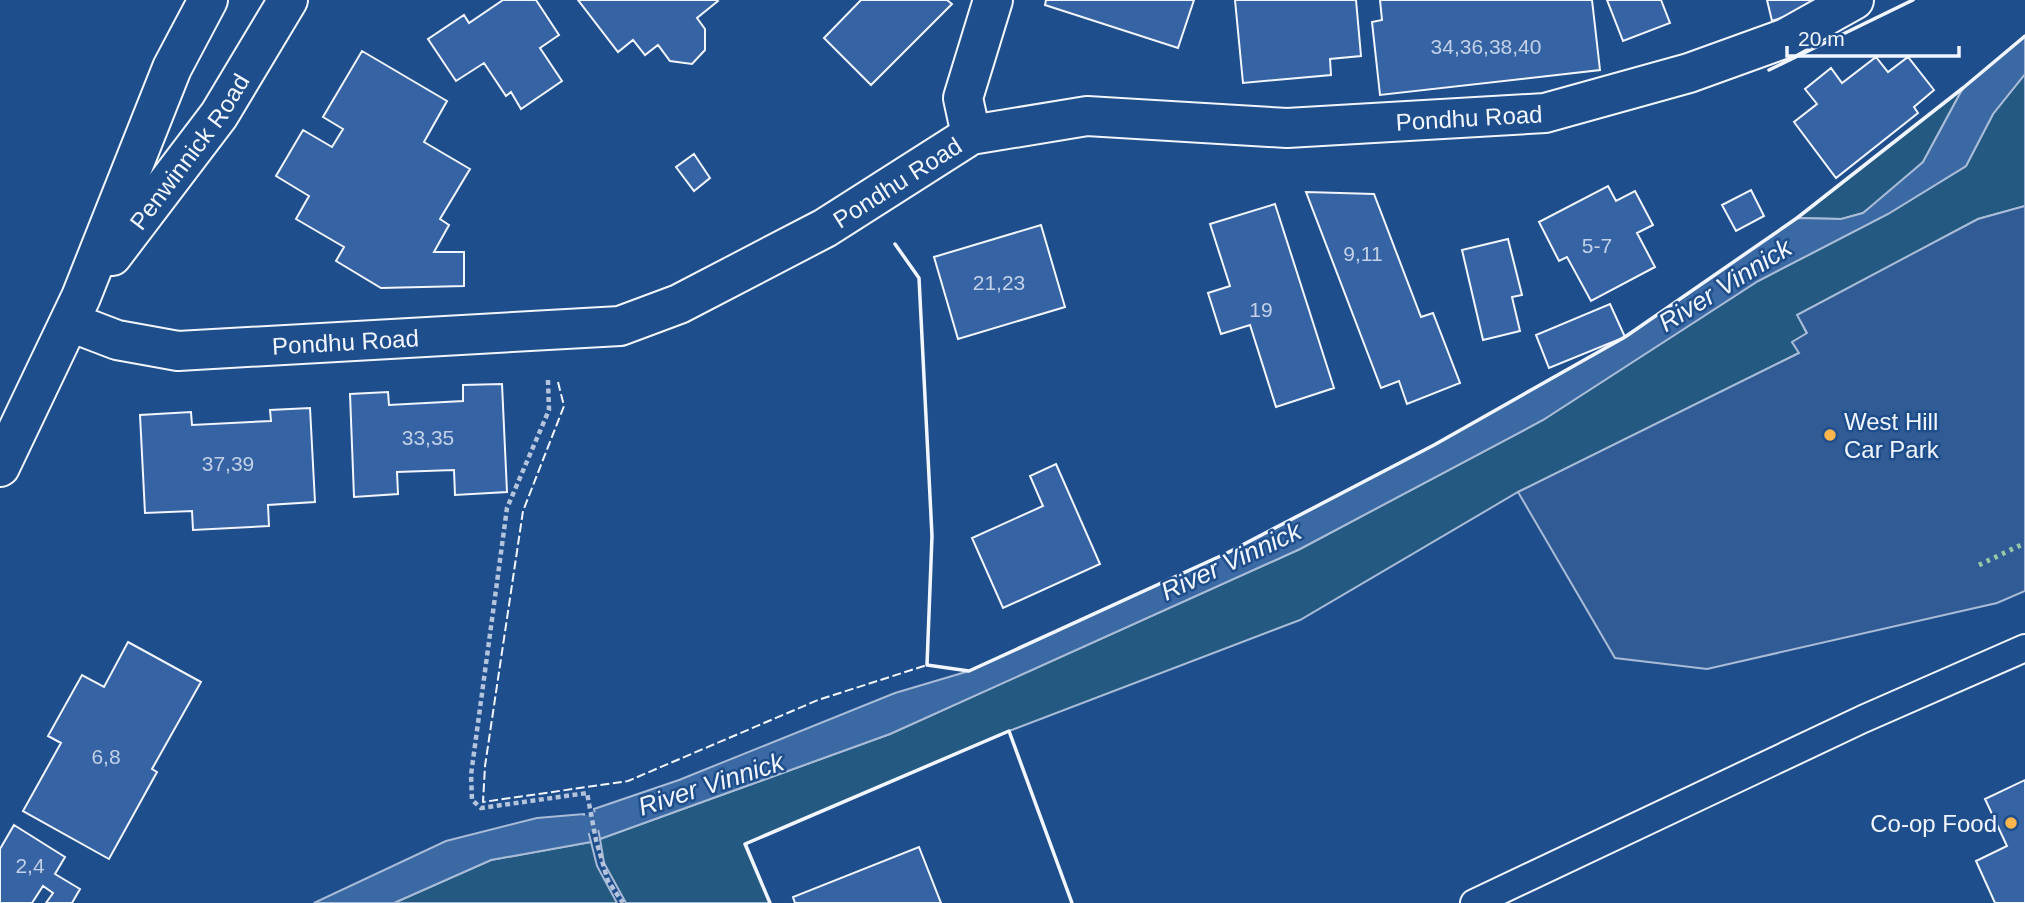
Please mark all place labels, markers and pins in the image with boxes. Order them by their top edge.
place label: West Hill Car Park [1844,408,1940,463]
marker: West Hill Car Park [1822,427,1838,443]
place label: Co-op Food [1870,810,1997,837]
marker: Co-op Food [2003,815,2019,831]

